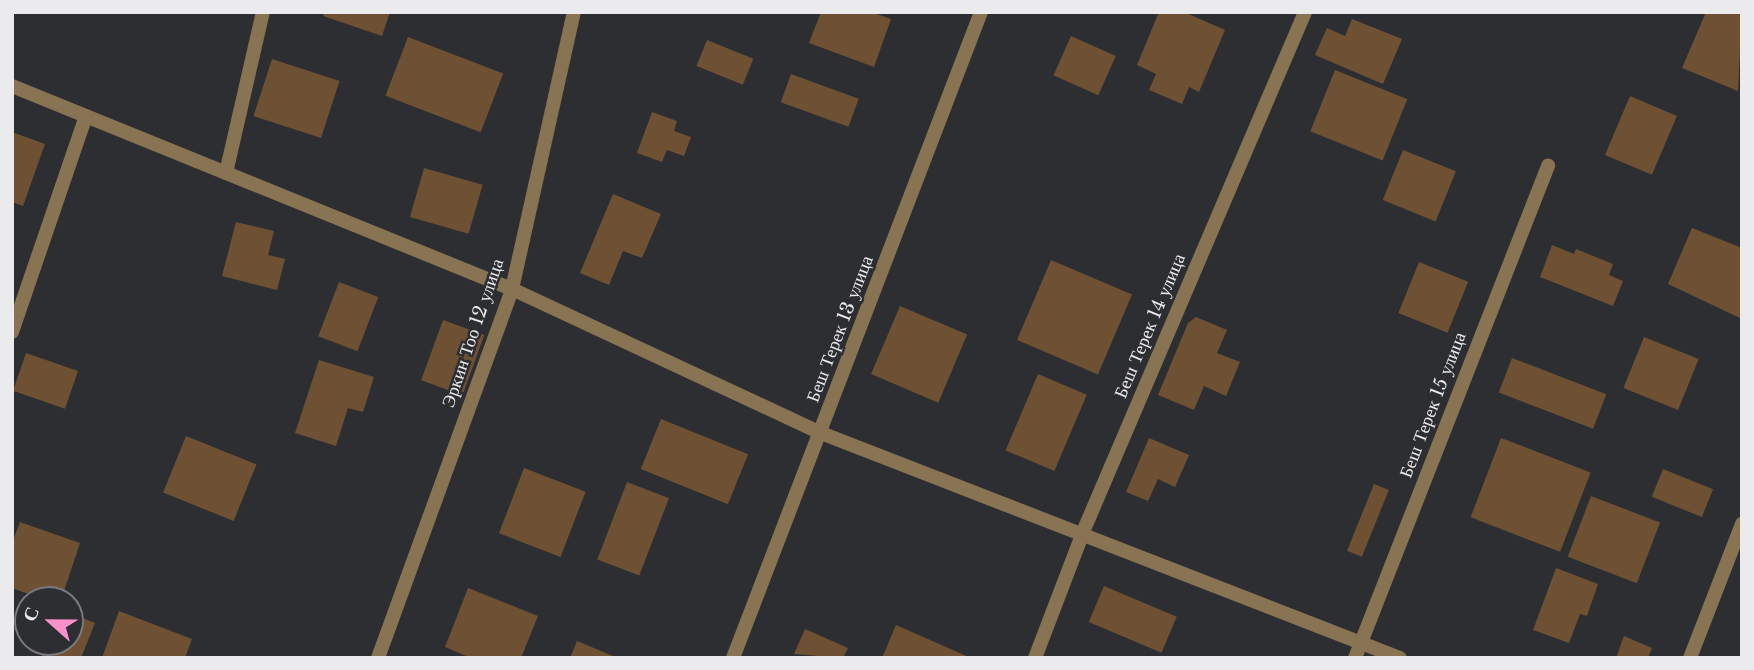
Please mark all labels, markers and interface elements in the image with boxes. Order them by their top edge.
street label: Беш Терек 14 улица [1110,251,1190,401]
street label: Беш Терек 13 улица [802,253,878,405]
street label: Эркин Тоо 12 улица [437,256,509,410]
street label: Беш Терек 15 улица [1395,329,1471,481]
north arrow [14,586,84,656]
text: С [18,603,44,625]

